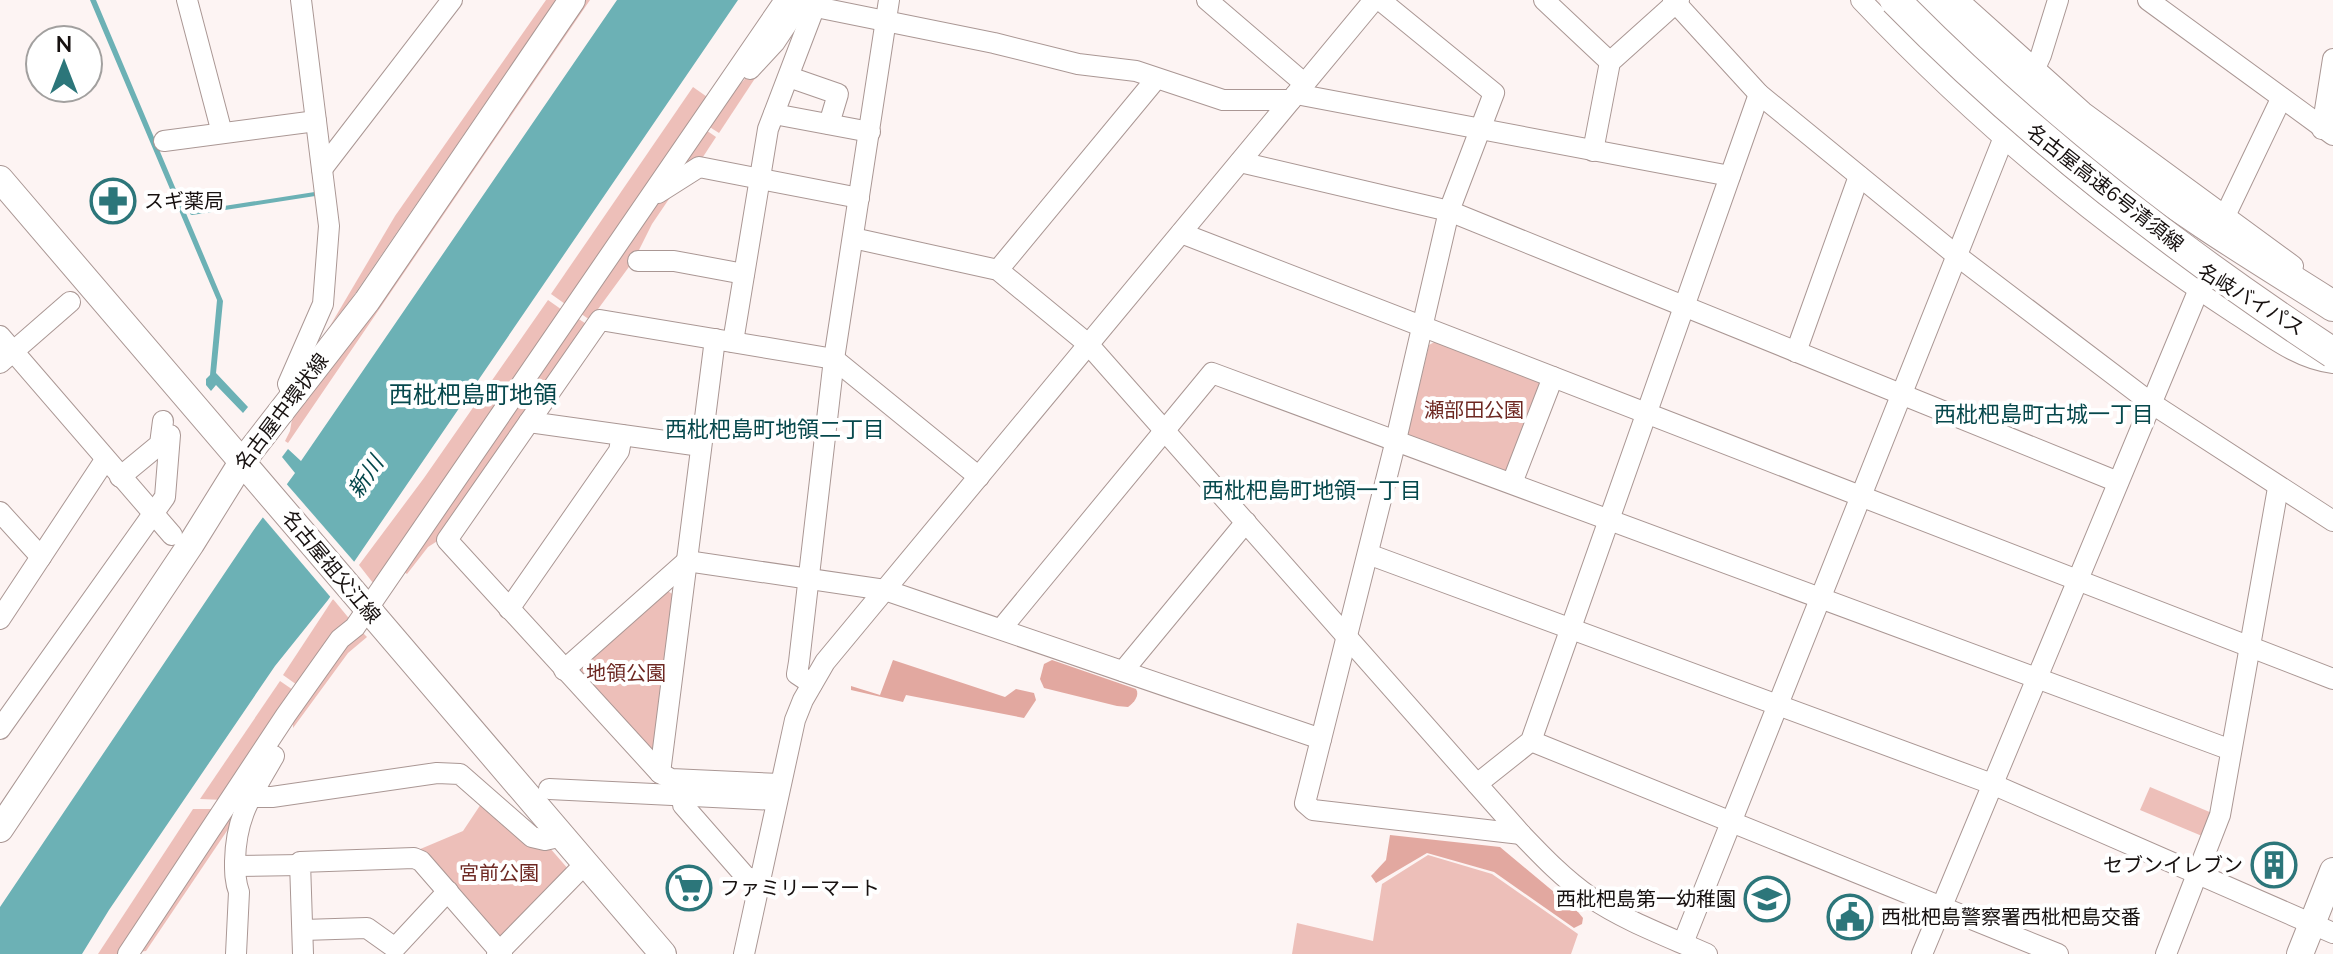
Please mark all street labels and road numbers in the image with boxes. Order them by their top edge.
street label: 名古屋高速6号清須線 [2021,118,2189,258]
street label: 名岐バイパス [2193,258,2309,342]
street label: 名古屋中環状線 [229,348,335,476]
street label: 名古屋祖父江線 [276,505,386,629]

